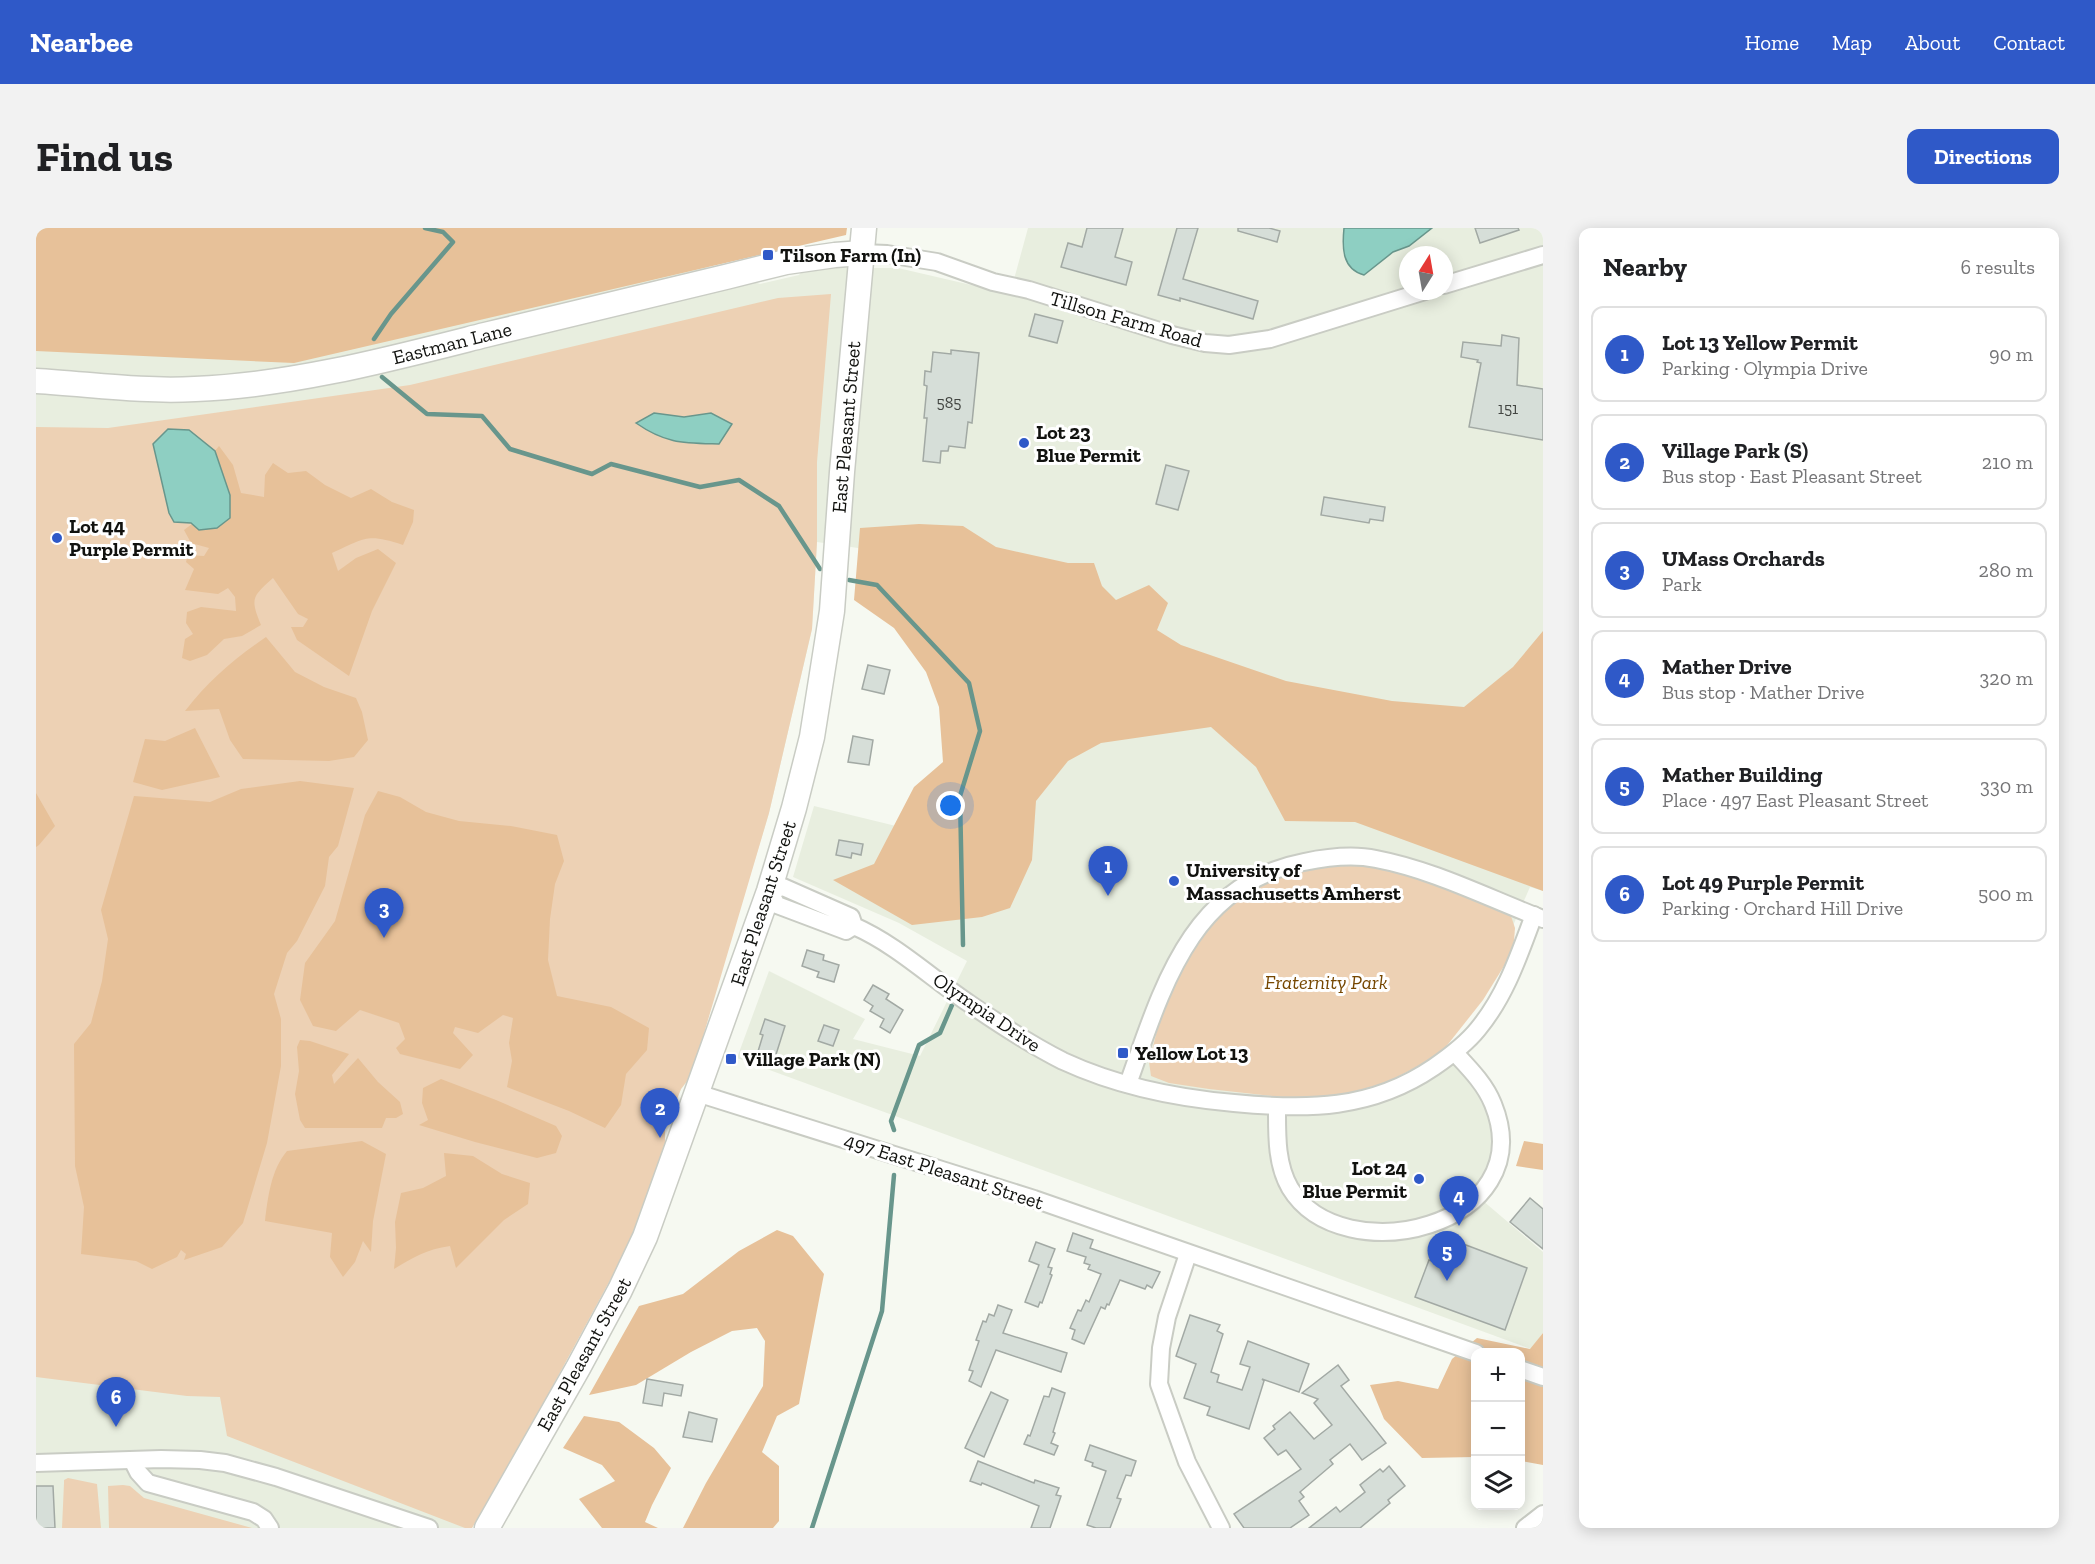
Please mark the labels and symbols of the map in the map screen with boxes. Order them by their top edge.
place label: Tilson Farm (In) [780,243,921,267]
north arrow [1399,246,1453,300]
marker: Tilson Farm (In) [761,248,775,262]
street label: Tillson Farm Road [1047,286,1205,352]
street label: Eastman Lane [390,317,514,369]
street label: East Pleasant Street [827,339,866,514]
house number: 585 [937,393,962,412]
house number: 151 [1498,399,1518,418]
place label: Lot 23 Blue Permit [1036,420,1142,467]
marker: Lot 23 Blue Permit [1017,436,1031,450]
place label: Lot 44 Purple Permit [69,514,195,561]
marker: Lot 44 Purple Permit [50,531,64,545]
your location [936,791,965,820]
street label: East Pleasant Street [725,817,801,989]
pin: 1 [1088,846,1128,896]
place label: University of Massachusetts Amherst [1186,858,1402,905]
marker: University of Massachusetts Amherst [1167,874,1181,888]
pin: 3 [364,888,404,938]
street label: Olympia Drive [929,967,1045,1057]
park label: Fraternity Park [1264,970,1388,994]
place label: Yellow Lot 13 [1135,1041,1249,1065]
marker: Yellow Lot 13 [1116,1046,1130,1060]
place label: Village Park (N) [743,1047,881,1071]
marker: Village Park (N) [724,1052,738,1066]
pin: 2 [640,1088,680,1138]
street label: 497 East Pleasant Street [841,1127,1047,1215]
place label: Lot 24 Blue Permit [1302,1156,1408,1203]
marker: Lot 24 Blue Permit [1412,1172,1426,1186]
pin: 4 [1440,1176,1478,1226]
pin: 5 [1428,1232,1466,1281]
street label: East Pleasant Street [532,1272,637,1435]
pin: 6 [96,1378,136,1427]

